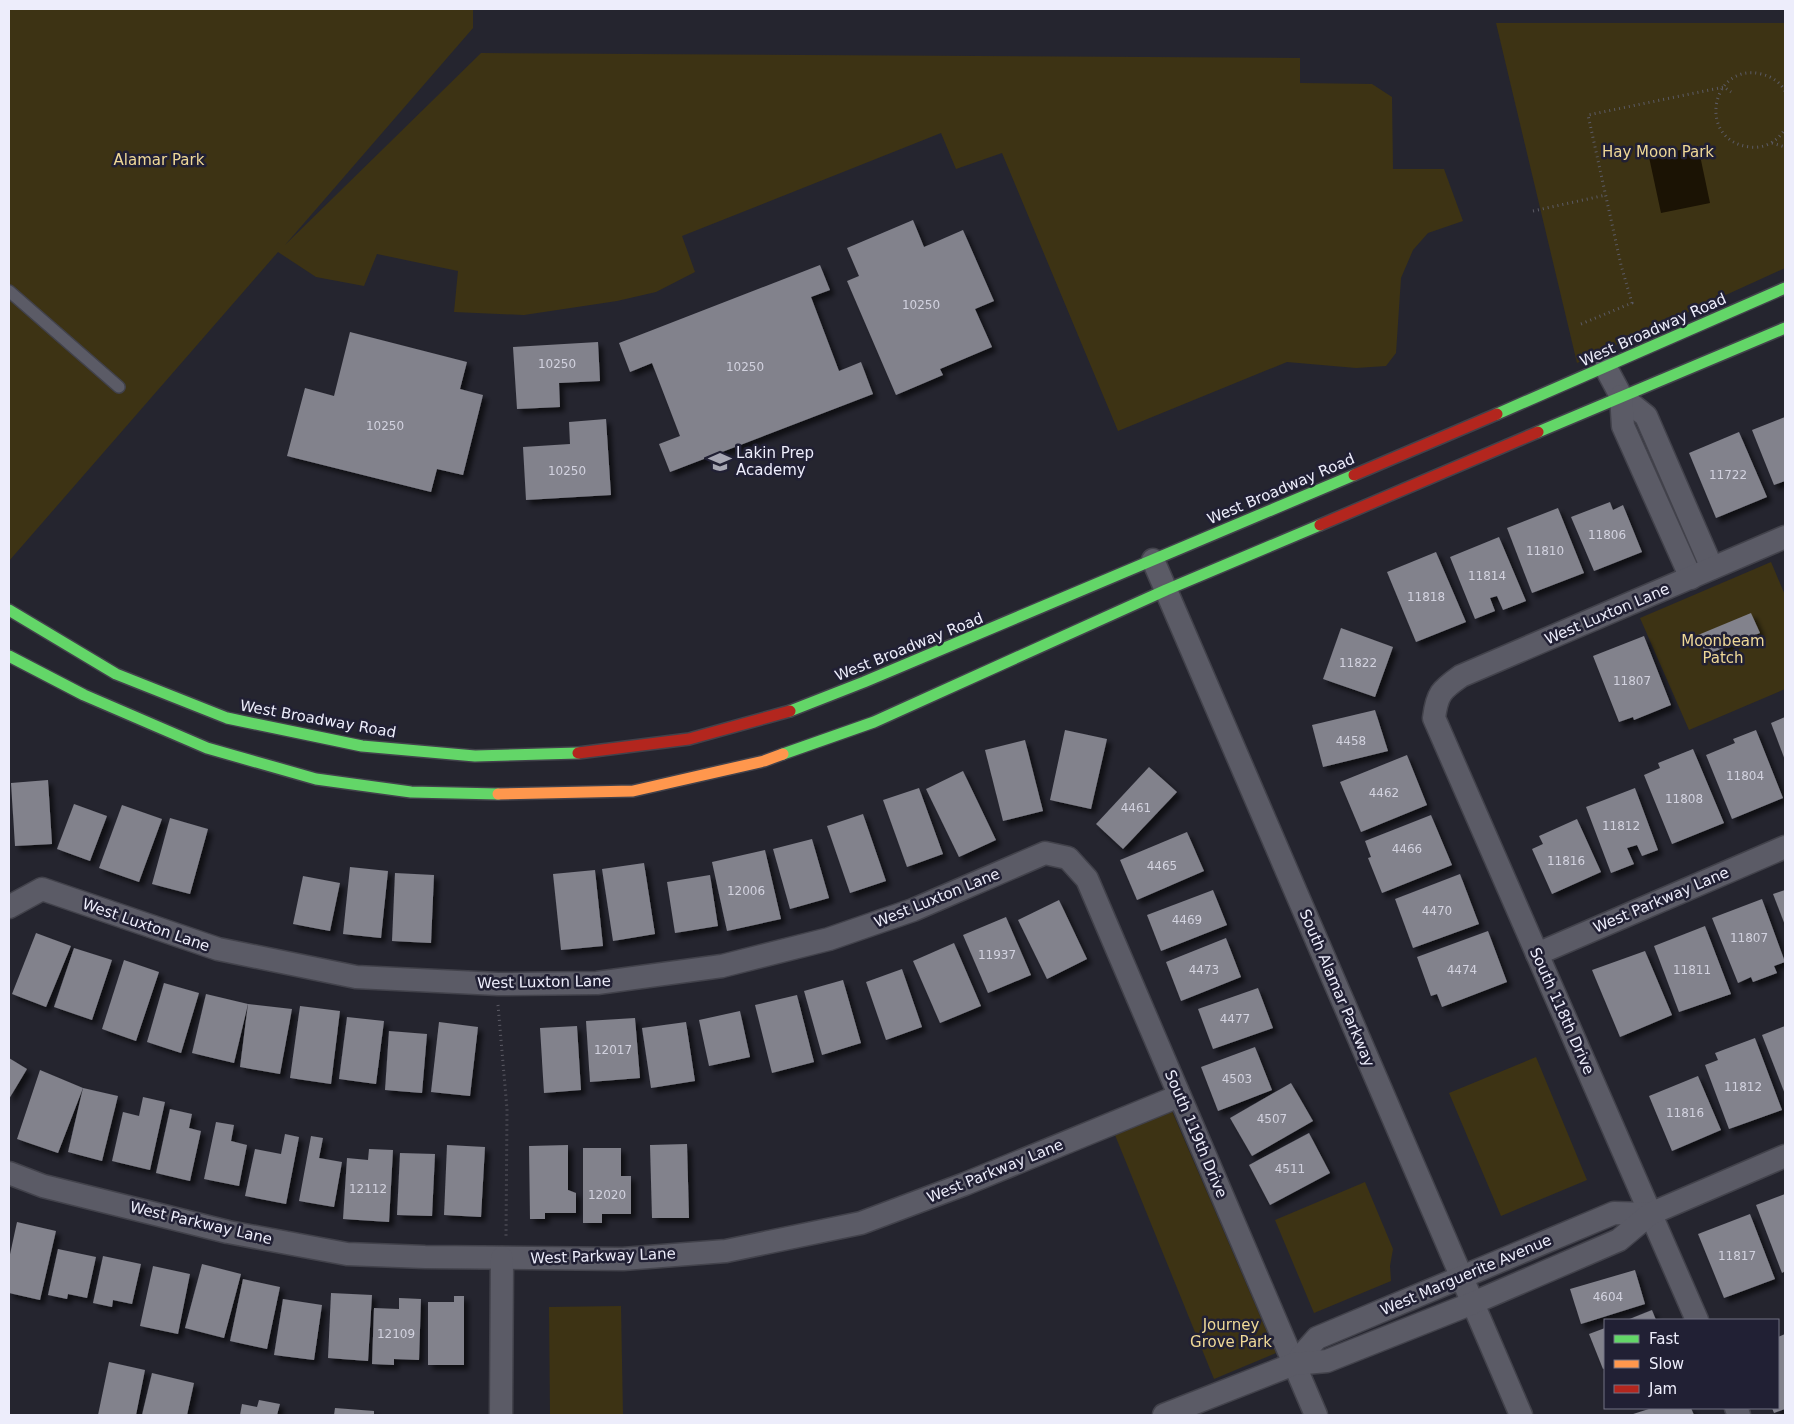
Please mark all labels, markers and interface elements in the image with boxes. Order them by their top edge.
park label: Hay Moon Park [1602,143,1714,161]
park label: Alamar Park [114,151,205,169]
street label: West Broadway Road [1577,290,1729,370]
house number: 10250 [902,298,940,312]
house number: 10250 [538,357,576,371]
house number: 10250 [726,360,764,374]
house number: 10250 [366,419,404,433]
place label: Lakin Prep Academy [736,444,814,479]
school or university icon: Lakin Prep Academy [707,449,733,475]
street label: West Broadway Road [1205,450,1357,528]
house number: 10250 [548,464,586,478]
house number: 11722 [1709,468,1747,482]
house number: 11806 [1588,528,1626,542]
house number: 11810 [1526,544,1564,558]
house number: 11814 [1468,569,1506,583]
street label: West Luxton Lane [1542,580,1672,648]
house number: 11818 [1407,590,1445,604]
street label: West Broadway Road [832,609,986,685]
park label: Moonbeam Patch [1681,632,1765,667]
house number: 11822 [1339,656,1377,670]
house number: 11807 [1613,674,1651,688]
street label: West Broadway Road [238,696,398,742]
house number: 4458 [1336,734,1366,748]
house number: 11804 [1726,769,1764,783]
house number: 4462 [1369,786,1399,800]
house number: 11808 [1665,792,1703,806]
house number: 4461 [1121,801,1151,815]
house number: 11812 [1602,819,1640,833]
house number: 4466 [1392,842,1422,856]
house number: 11816 [1547,854,1585,868]
house number: 4465 [1147,859,1177,873]
street label: West Parkway Lane [1591,863,1731,937]
street label: West Luxton Lane [872,865,1002,931]
house number: 12006 [727,884,765,898]
street label: West Luxton Lane [80,895,212,955]
house number: 4470 [1422,904,1452,918]
street label: South Alamar Parkway [1296,906,1378,1070]
house number: 4469 [1172,913,1202,927]
house number: 11807 [1730,931,1768,945]
street label: South 118th Drive [1526,945,1598,1077]
house number: 11937 [978,948,1016,962]
house number: 4473 [1189,963,1219,977]
house number: 4474 [1447,963,1477,977]
house number: 11811 [1673,963,1711,977]
street label: West Luxton Lane [477,972,611,992]
house number: 4477 [1220,1012,1250,1026]
house number: 12017 [594,1043,632,1057]
street label: South 119th Drive [1161,1067,1231,1201]
house number: 4503 [1222,1072,1252,1086]
house number: 11812 [1724,1080,1762,1094]
house number: 11816 [1666,1106,1704,1120]
house number: 4507 [1257,1112,1287,1126]
street label: West Parkway Lane [924,1135,1066,1207]
house number: 4511 [1275,1162,1305,1176]
house number: 12112 [349,1182,387,1196]
house number: 12020 [588,1188,626,1202]
street label: West Parkway Lane [128,1198,274,1248]
street label: West Marguerite Avenue [1378,1231,1554,1319]
street label: West Parkway Lane [530,1244,676,1268]
house number: 11817 [1718,1249,1756,1263]
house number: 4604 [1593,1290,1623,1304]
park label: Journey Grove Park [1190,1316,1272,1351]
legend [1604,1319,1779,1409]
house number: 12109 [377,1327,415,1341]
text: Fast [1649,1330,1679,1348]
text: Slow [1649,1355,1684,1373]
text: Jam [1648,1380,1677,1398]

